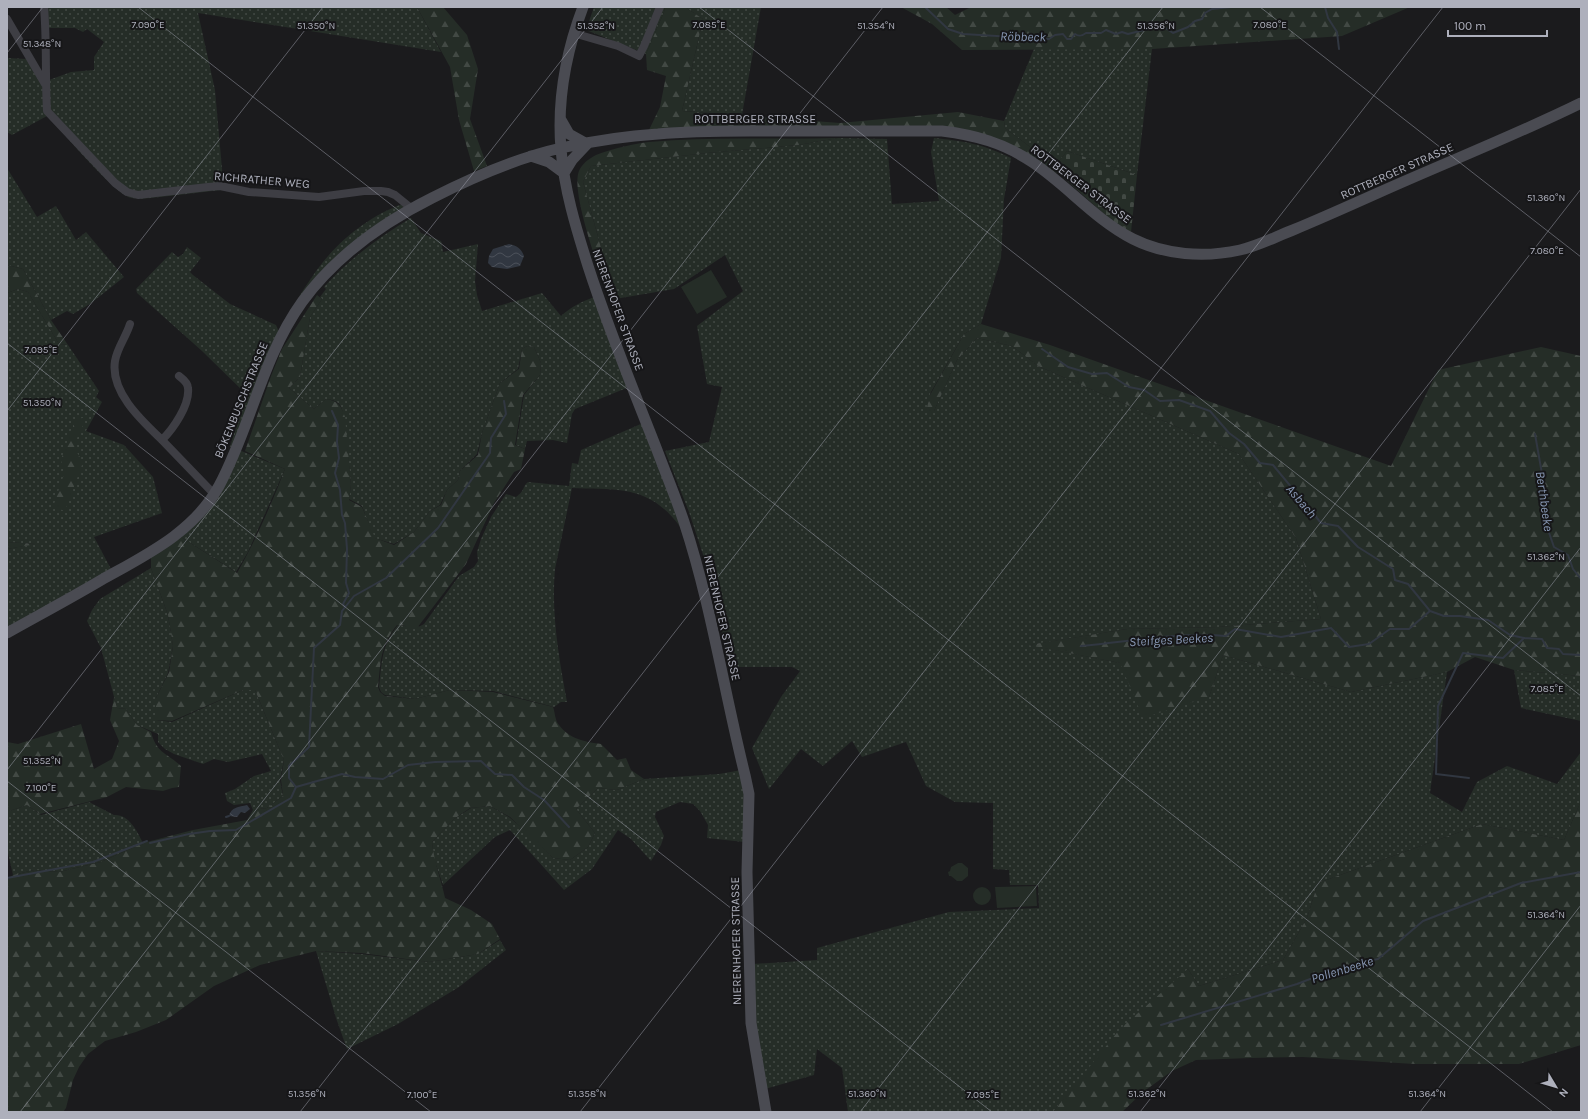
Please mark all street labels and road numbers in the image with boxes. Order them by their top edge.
street label: ROTTBERGER STRASSE [694,112,816,126]
street label: ROTTBERGER STRASSE [1338,140,1456,202]
street label: ROTTBERGER STRASSE [1028,142,1134,226]
street label: RICHRATHER WEG [214,169,310,191]
street label: NIERENHOFER STRASSE [589,247,647,373]
street label: BÖKENBUSCHSTRASSE [211,340,271,460]
street label: NIERENHOFER STRASSE [701,554,743,682]
street label: NIERENHOFER STRASSE [728,877,744,1005]

